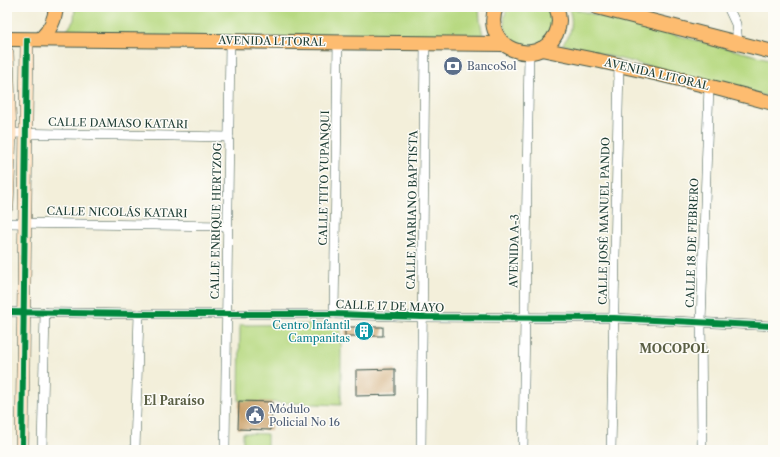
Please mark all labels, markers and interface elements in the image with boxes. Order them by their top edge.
street label: AVENIDA LITORAL [217,33,327,49]
bank icon: BancoSol [442,55,464,77]
street label: AVENIDA LITORAL [602,55,712,93]
place label: BancoSol [467,59,517,73]
street label: CALLE TITO YUPANQUI [316,110,332,246]
street label: CALLE DAMASO KATARI [48,115,188,131]
street label: CALLE MARIANO BAPTISTA [404,129,420,290]
street label: CALLE JOSÉ MANUEL PANDO [596,137,612,305]
street label: CALLE ENRIQUE HERTZOG [208,142,224,300]
street label: CALLE 18 DE FEBRERO [683,178,701,308]
street label: CALLE NICOLÁS KATARI [47,204,187,220]
street label: AVENIDA A-3 [506,214,522,289]
street label: CALLE 17 DE MAYO [335,297,445,315]
place label: Centro Infantil Campanitas [272,318,351,345]
building icon: Centro Infantil Campanitas [353,320,375,342]
district label: MOCOPOL [639,341,709,356]
district label: El Paraíso [143,393,205,408]
place label: Módulo Policial No 16 [269,402,341,429]
public building icon: Módulo Policial No 16 [244,404,266,426]

